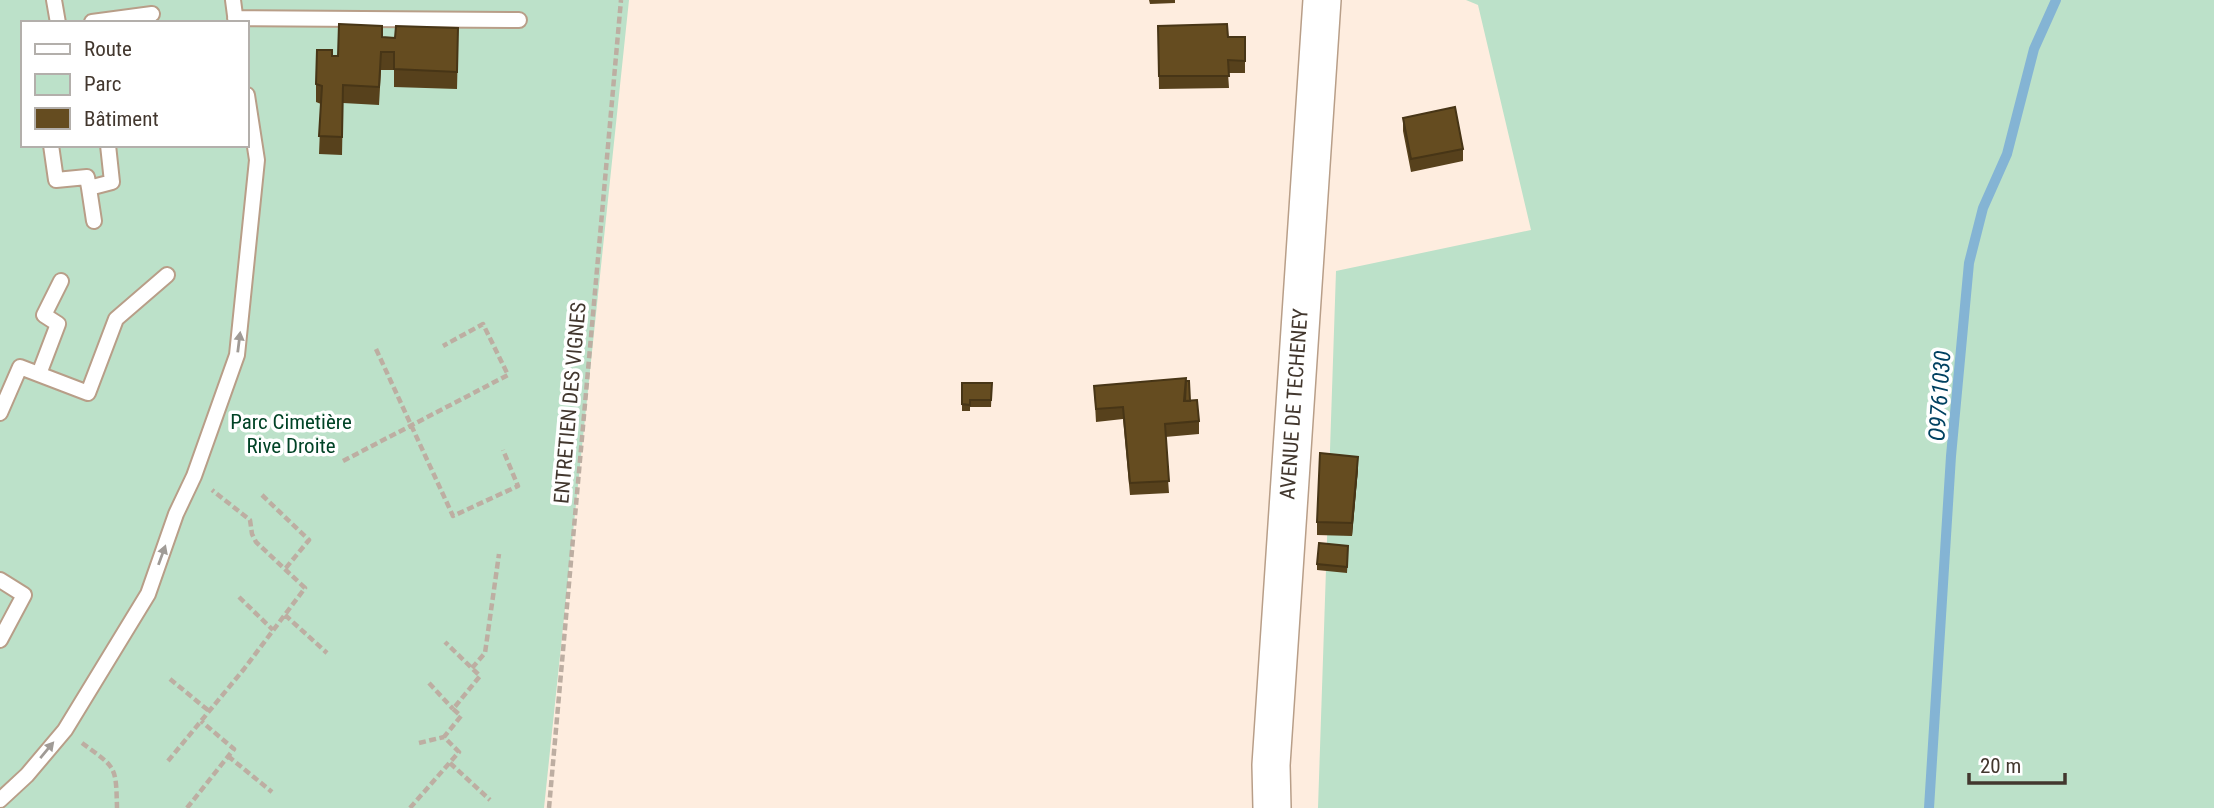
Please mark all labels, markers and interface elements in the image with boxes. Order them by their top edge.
legend [21,21,248,147]
text: Route [84,37,132,61]
text: Parc [84,72,122,96]
text: Bâtiment [84,107,159,131]
street label: ENTRETIEN DES VIGNES [549,301,591,505]
street label: AVENUE DE TECHENEY [1275,308,1313,500]
one-way arrow [233,330,244,352]
water label: O9761030 [1923,350,1957,442]
park label: Parc Cimetière Rive Droite [230,410,352,458]
one-way arrow [156,545,167,566]
one-way arrow [39,742,54,759]
scale bar [1969,742,2065,786]
text: 20 m [1980,754,2021,778]

